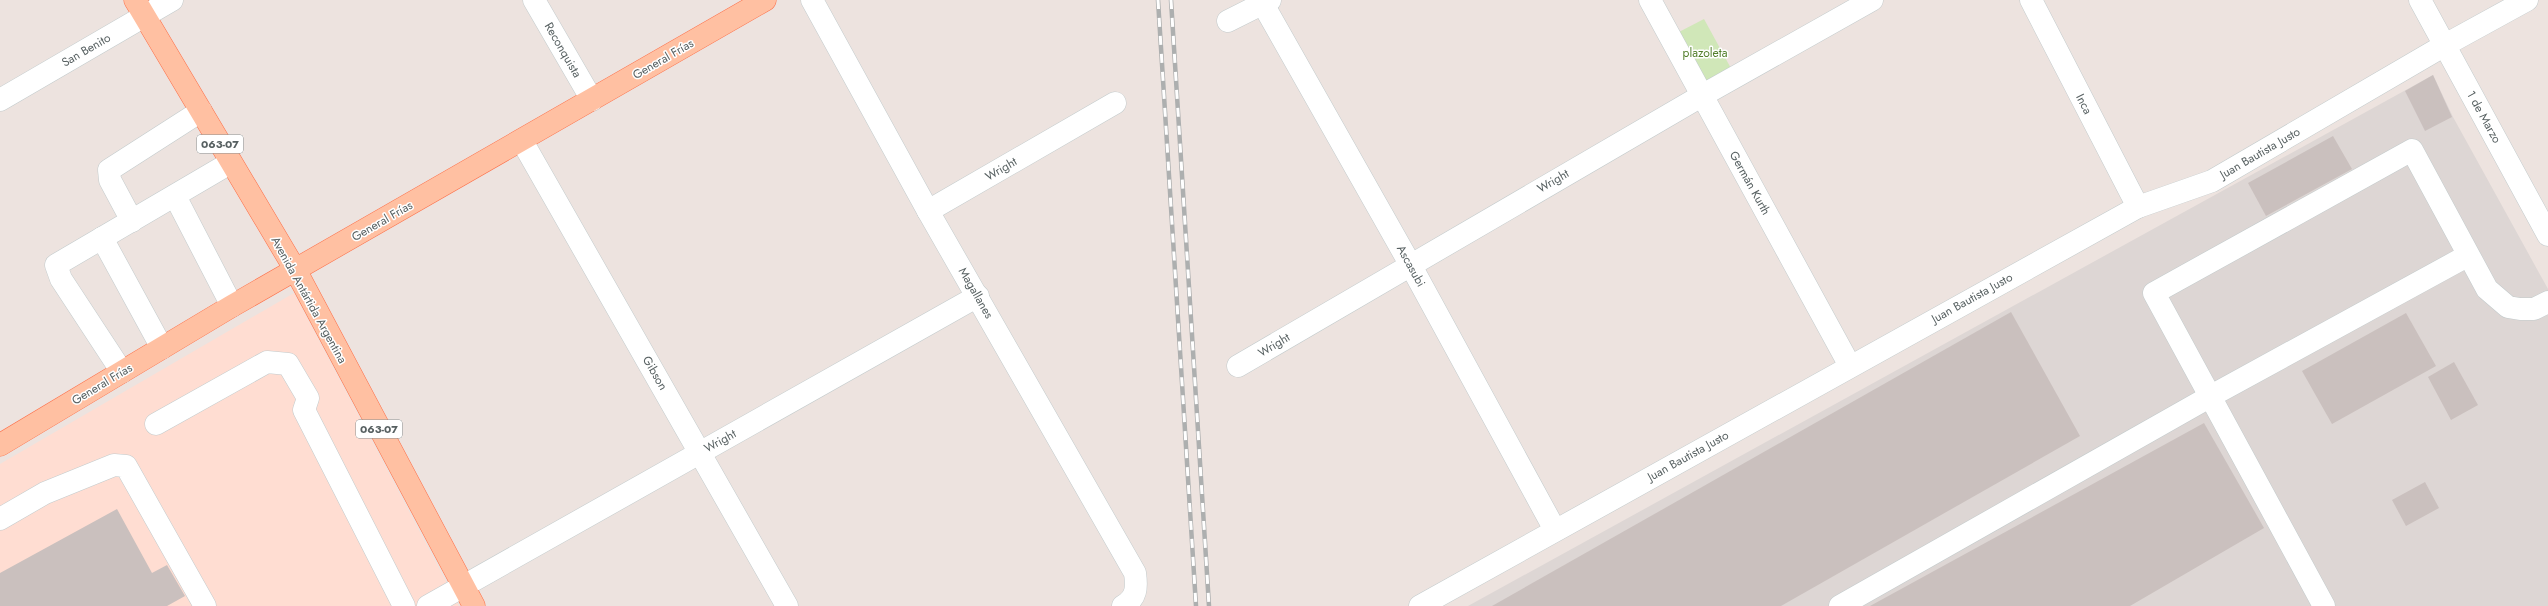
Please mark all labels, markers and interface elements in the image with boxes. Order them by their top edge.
street label: Reconquista [540,19,586,81]
street label: San Benito [58,28,114,71]
street label: General Frías [629,34,697,84]
park label: plazoleta [1683,44,1728,62]
street label: 1 de Marzo [2462,87,2506,147]
street label: Inca [2071,91,2097,118]
street label: Juan Bautista Justo [2215,122,2304,184]
road number: 063-07 [197,135,243,153]
street label: Germán Kurth [1725,148,1775,218]
street label: Wright [982,153,1020,185]
street label: Wright [1534,165,1572,197]
street label: General Frías [348,196,416,246]
street label: Avenida Antártida Argentina [267,233,352,367]
street label: Ascasubi [1392,242,1430,290]
street label: Magallanes [954,264,998,322]
street label: Juan Bautista Justo [1926,268,2016,329]
street label: Wright [1255,328,1293,362]
street label: Gibson [638,352,672,394]
street label: General Frías [68,359,136,409]
road number: 063-07 [356,420,402,438]
street label: Wright [701,425,739,457]
street label: Juan Bautista Justo [1642,426,1732,487]

